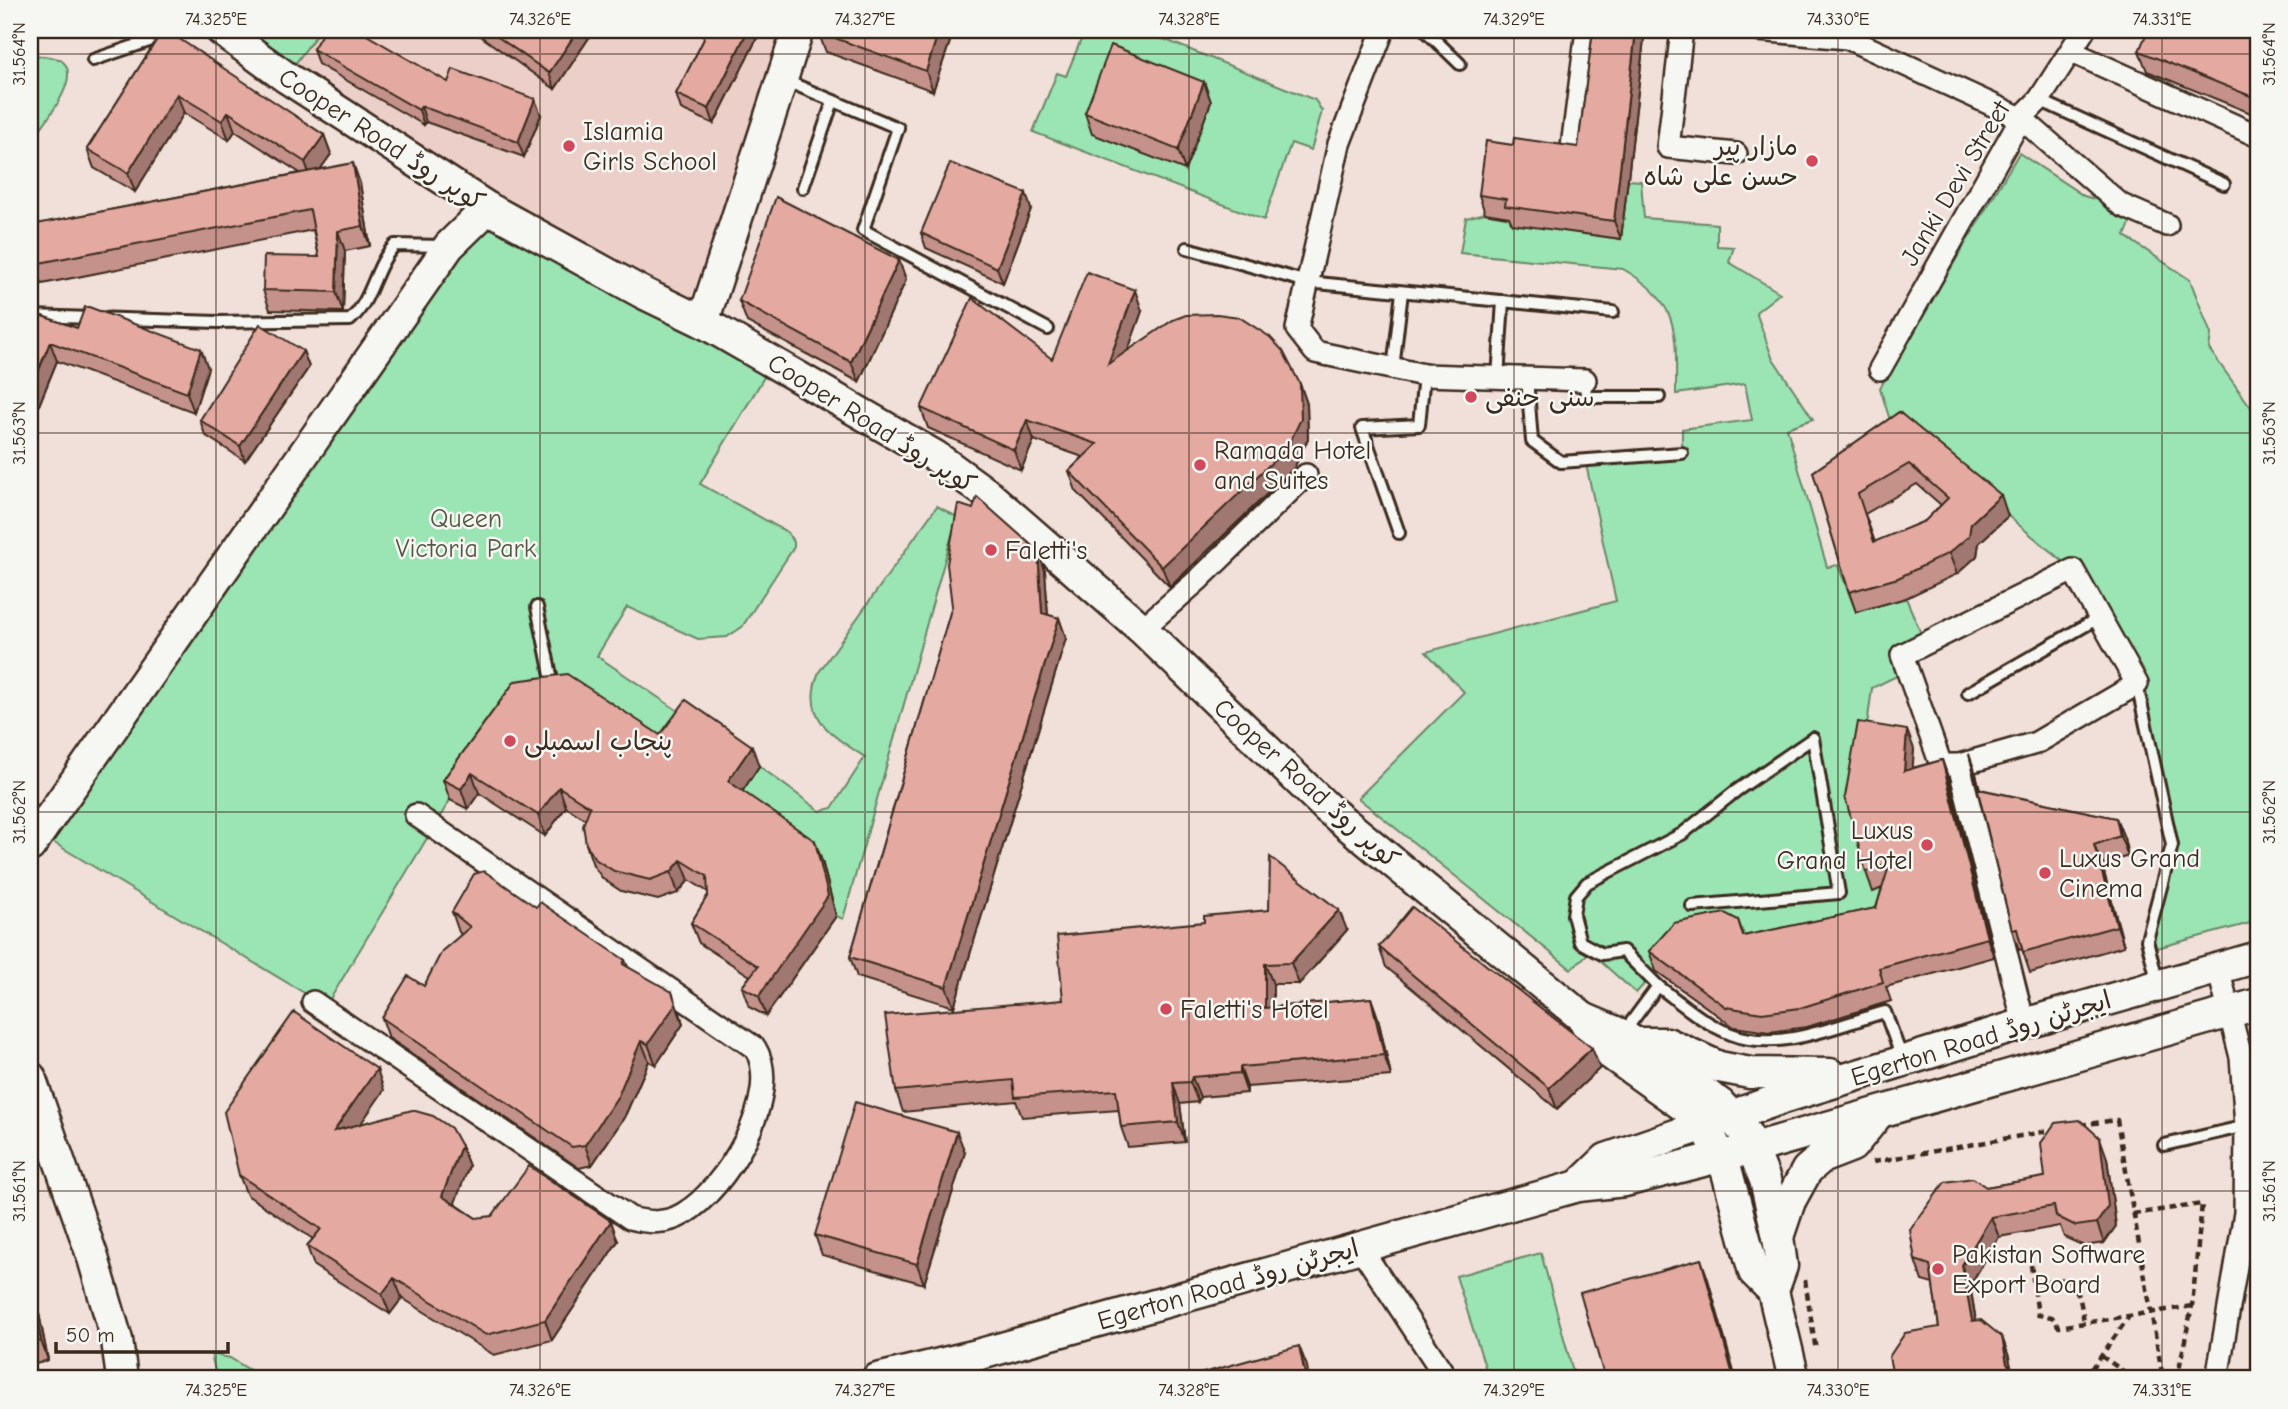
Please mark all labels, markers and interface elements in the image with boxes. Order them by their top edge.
text: 74.325°E [185,9,247,30]
text: 74.326°E [509,9,571,30]
text: 74.327°E [835,9,896,30]
text: 74.328°E [1158,9,1220,30]
text: 74.329°E [1483,9,1545,30]
text: 74.330°E [1806,9,1870,30]
text: 74.331°E [2132,9,2192,30]
text: 31.564°N [9,22,30,86]
text: 31.564°N [2259,22,2280,86]
street label: Cooper Road کوپر روڈ [272,62,490,218]
street label: Janki Devi Street [1895,94,2018,271]
place label: Islamia Girls School [583,117,717,177]
place label: مازار پیر حسن علی شاہ [1644,132,1798,193]
marker: Islamia Girls School [561,138,577,154]
marker: مازار پیر حسن علی شاہ [1804,153,1820,169]
street label: Cooper Road کوپر روڈ [762,348,981,501]
place label: سنی حنفی [1485,383,1595,414]
marker: سنی حنفی [1463,389,1479,405]
text: 31.563°N [9,401,30,465]
text: 31.563°N [2259,401,2280,465]
place label: Ramada Hotel and Suites [1214,436,1371,496]
marker: Ramada Hotel and Suites [1192,457,1208,473]
park label: Queen Victoria Park [396,504,537,564]
place label: Faletti's [1005,536,1087,566]
marker: Faletti's [983,542,999,558]
street label: Cooper Road کوپر روڈ [1207,693,1405,876]
place label: پنجاب اسمبلی [524,727,672,758]
marker: پنجاب اسمبلی [502,733,518,749]
text: 31.562°N [9,780,30,844]
text: 31.562°N [2259,780,2280,844]
place label: Luxus Grand Hotel [1777,816,1913,876]
marker: Luxus Grand Hotel [1919,837,1935,853]
place label: Luxus Grand Cinema [2059,844,2200,904]
marker: Luxus Grand Cinema [2037,865,2053,881]
street label: Egerton Road ایجرٹن روڈ [1848,985,2115,1093]
place label: Faletti's Hotel [1180,995,1329,1025]
marker: Faletti's Hotel [1158,1001,1174,1017]
text: 31.561°N [9,1160,30,1222]
text: 31.561°N [2259,1160,2280,1222]
street label: Egerton Road ایجرٹن روڈ [1094,1233,1362,1337]
place label: Pakistan Software Export Board [1952,1240,2145,1300]
marker: Pakistan Software Export Board [1930,1261,1946,1277]
scale bar [56,1311,228,1355]
text: 50 m [66,1323,115,1347]
text: 74.325°E [185,1380,247,1401]
text: 74.326°E [509,1380,571,1401]
text: 74.327°E [835,1380,896,1401]
text: 74.328°E [1158,1380,1220,1401]
text: 74.329°E [1483,1380,1545,1401]
text: 74.330°E [1806,1380,1870,1401]
text: 74.331°E [2132,1380,2192,1401]

